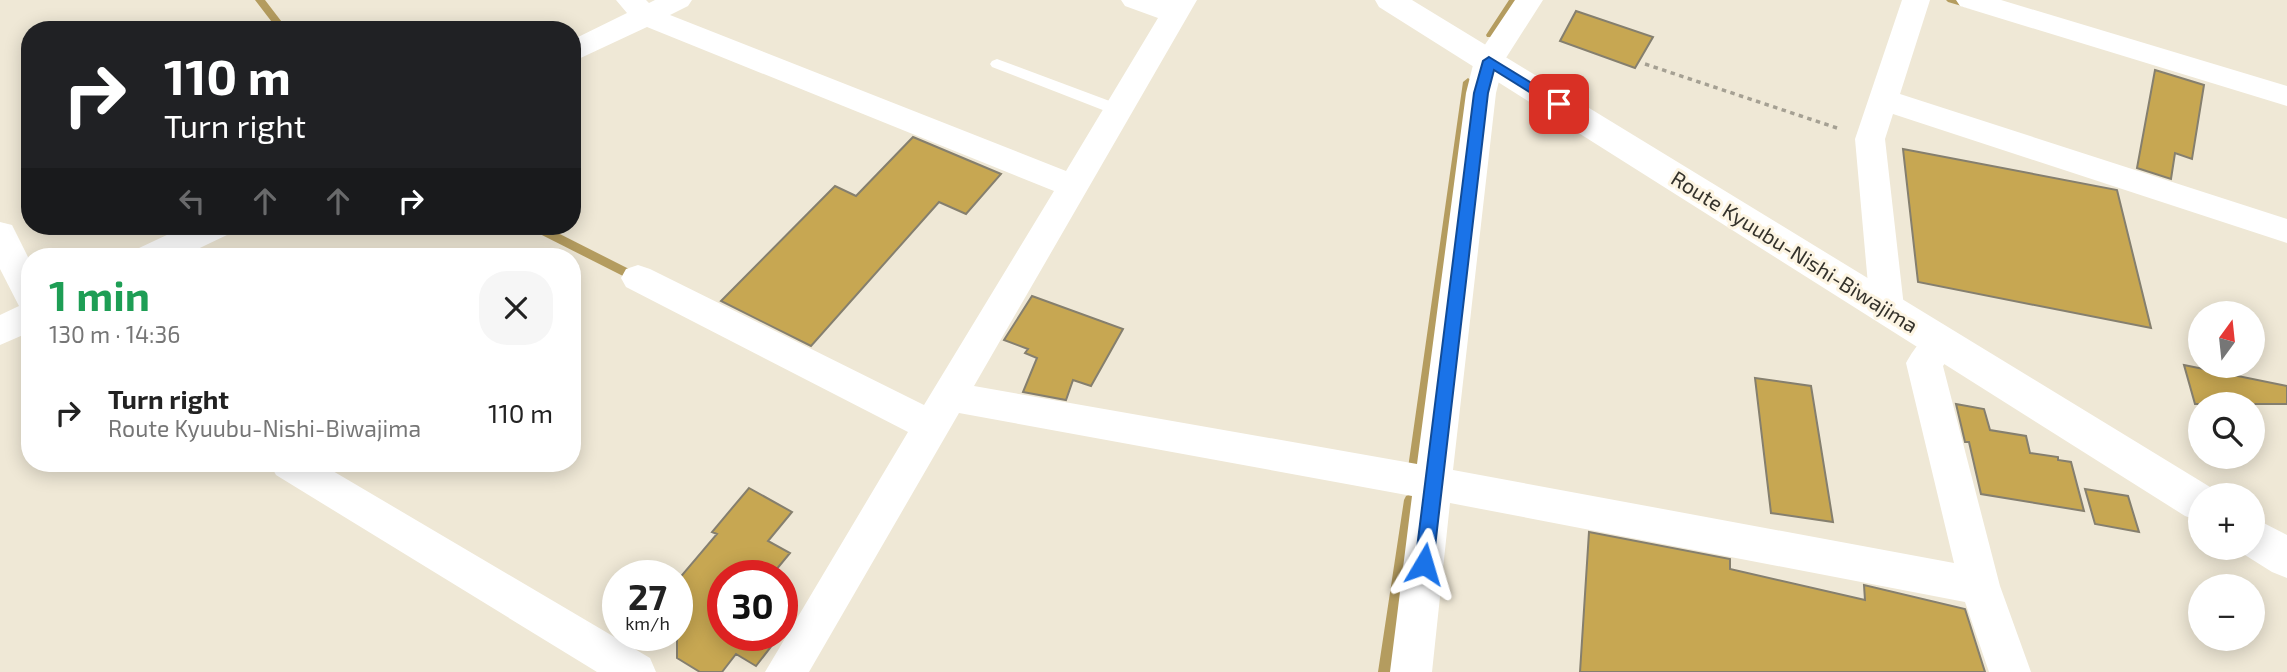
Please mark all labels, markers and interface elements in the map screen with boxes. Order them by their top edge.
text: 110 m [164,46,291,105]
icon: right [49,49,140,140]
pin [1529,74,1589,134]
icon: arrive [1540,85,1578,123]
text: Turn right [164,106,306,144]
street label: Route Kyuubu-Nishi-Biwajima [1667,165,1923,338]
icon: left [173,182,211,220]
icon: ahead [246,182,284,220]
icon: ahead [319,182,357,220]
icon: right [392,182,430,220]
text: 1 min [49,269,150,319]
button: close [479,271,553,345]
north arrow [2188,301,2264,378]
map controls [2188,301,2265,651]
text: 130 m · 14:36 [49,320,180,348]
text: Turn right [108,383,229,414]
button: search [2188,392,2265,469]
icon: right [49,394,87,432]
text: 110 m [488,397,553,428]
text: Route Kyuubu-Nishi-Biwajima [108,414,421,442]
button: + [2188,483,2265,560]
position arrow [1387,527,1461,601]
speed limit sign: 30 [707,560,798,651]
button: − [2188,574,2265,651]
text: 27 [628,575,667,617]
text: km/h [625,612,670,634]

